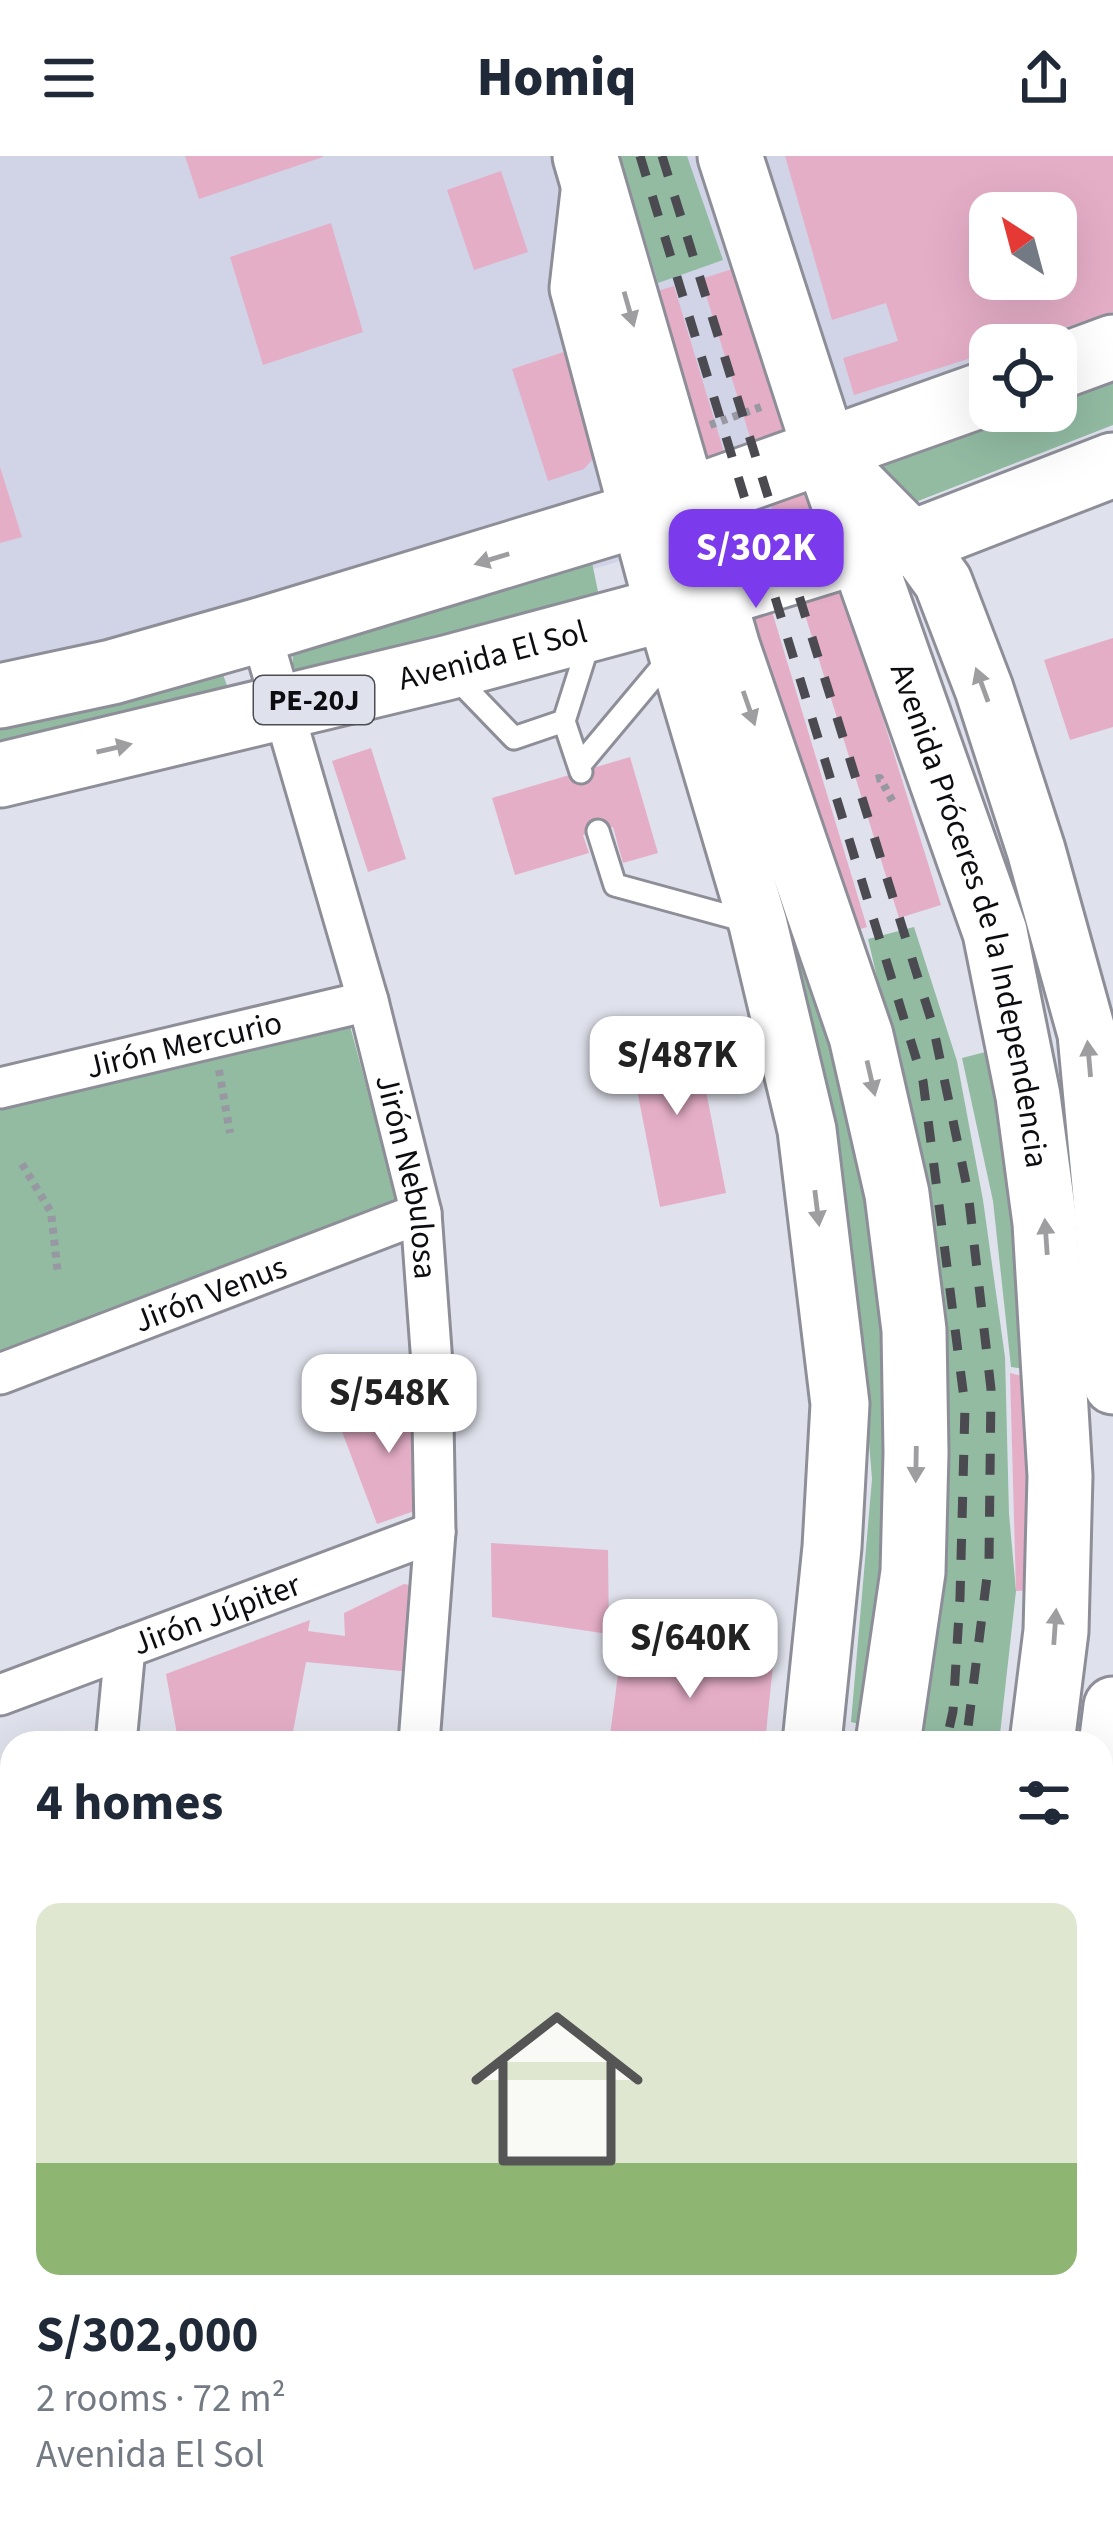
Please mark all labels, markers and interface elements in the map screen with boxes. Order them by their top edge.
text: Homiq [477,40,636,117]
icon: menu [36,45,102,111]
icon: share [1011,45,1077,111]
north arrow [969,192,1077,300]
map controls [969,192,1077,432]
one-way arrow [620,291,639,328]
button: locate [969,324,1077,432]
pin: S/302K [658,509,854,611]
text: S/302K [696,520,816,576]
one-way arrow [473,550,510,569]
street label: Avenida El Sol [393,608,592,702]
street label: Avenida Próceres de la Independencia [878,657,1061,1171]
one-way arrow [972,667,990,703]
road number: PE-20J [254,676,374,724]
one-way arrow [741,690,759,726]
one-way arrow [95,738,132,757]
street label: Jirón Mercurio [81,999,286,1090]
pin: S/487K [579,1016,775,1118]
text: S/487K [617,1027,737,1083]
one-way arrow [1079,1040,1098,1077]
one-way arrow [862,1060,881,1098]
street label: Jirón Nebulosa [364,1069,449,1281]
one-way arrow [807,1190,826,1227]
one-way arrow [1036,1218,1055,1255]
street label: Jirón Venus [127,1243,293,1344]
pin: S/548K [291,1354,487,1456]
text: S/548K [329,1365,449,1421]
one-way arrow [906,1446,925,1484]
street label: Jirón Júpiter [125,1561,308,1667]
pin: S/640K [592,1599,788,1701]
one-way arrow [1046,1608,1065,1645]
text: S/640K [630,1610,750,1666]
text: 4 homes [36,1767,223,1839]
icon: filters [1011,1770,1077,1836]
icon: home [449,1981,665,2197]
text: S/302,000 [36,2299,259,2371]
text: 2 rooms · 72 m² [36,2371,286,2427]
text: Avenida El Sol [36,2427,265,2483]

